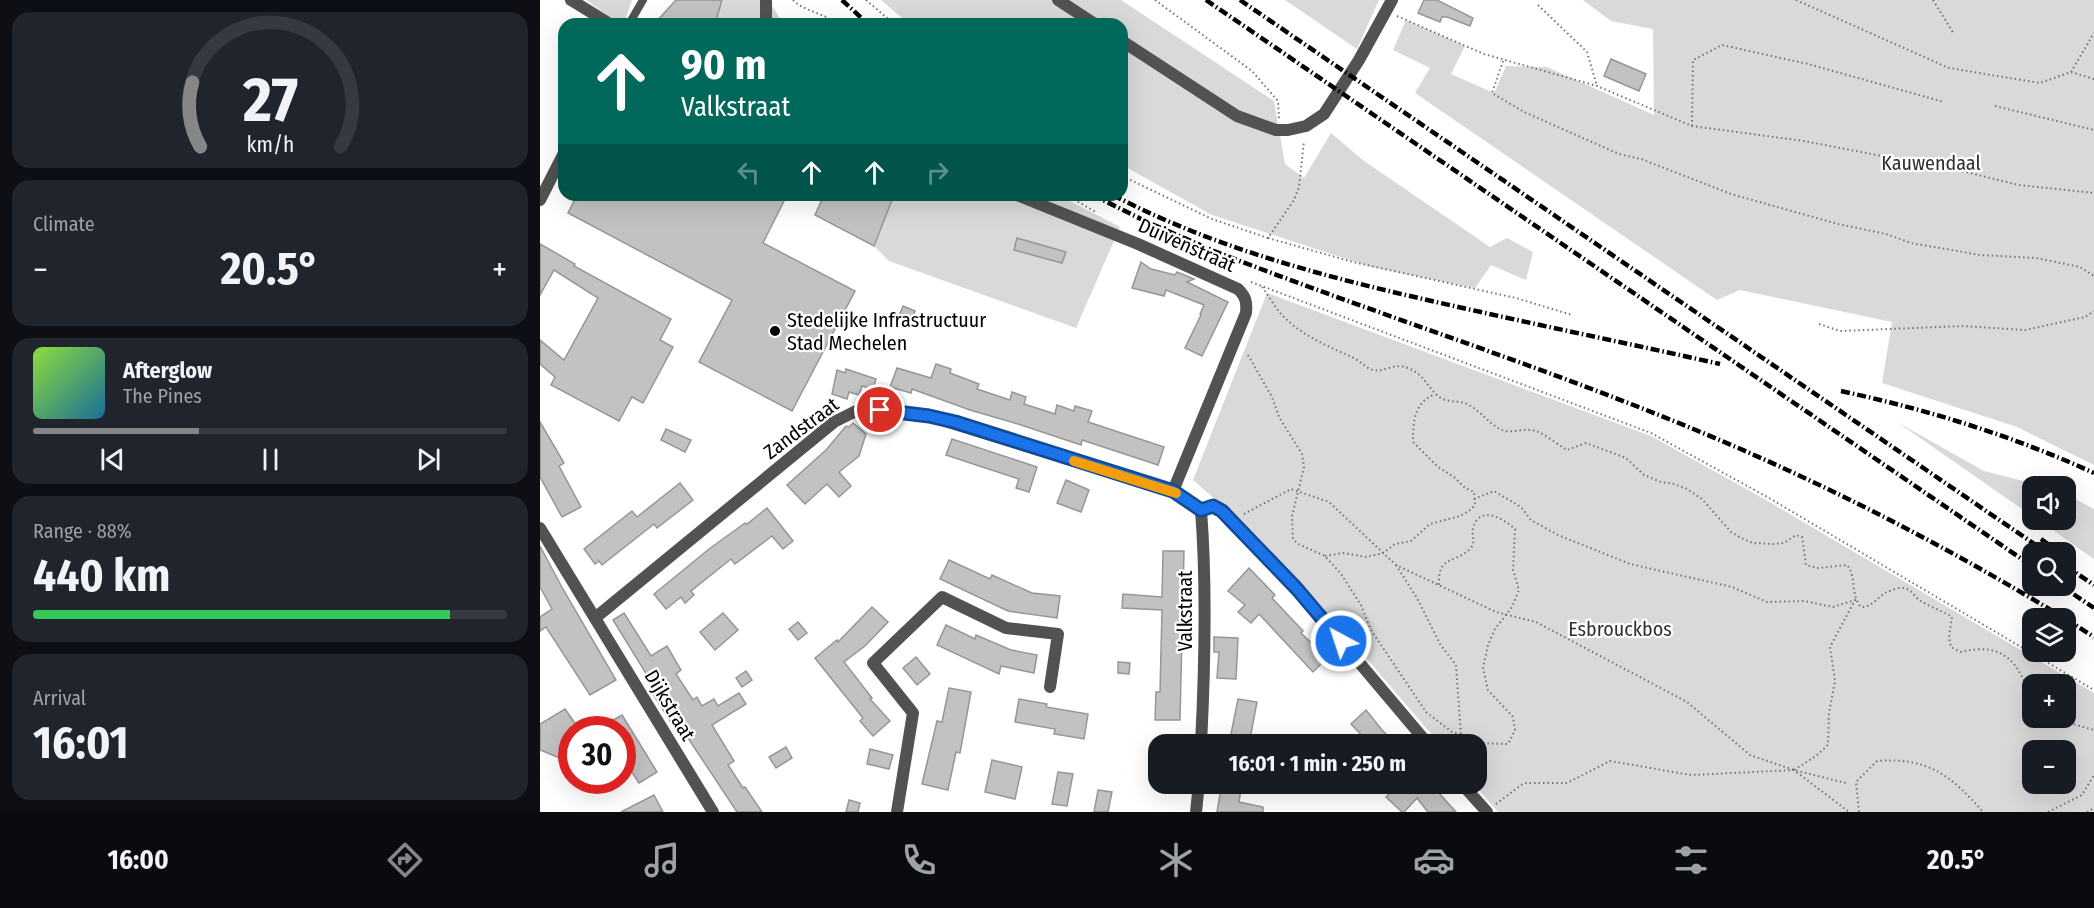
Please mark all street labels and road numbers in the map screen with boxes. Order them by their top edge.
street label: Duivenstraat [1135,213,1240,277]
street label: Zandstraat [759,392,844,464]
street label: Valkstraat [1173,570,1197,651]
street label: Dijkstraat [640,665,701,745]

